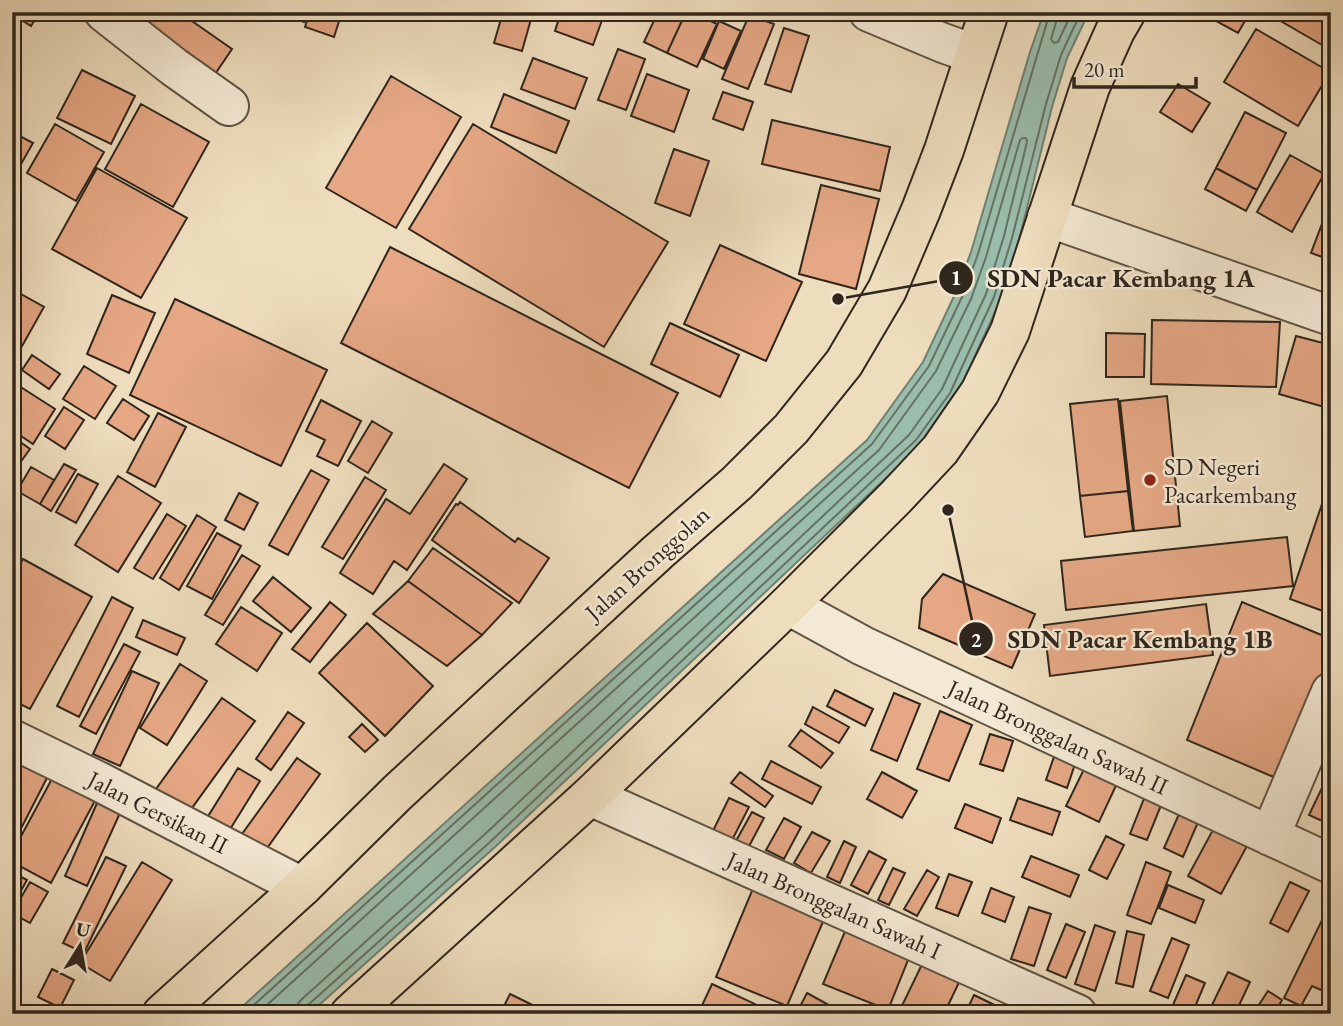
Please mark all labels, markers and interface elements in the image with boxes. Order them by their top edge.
scale bar [1074,46,1196,90]
text: 20 m [1084,56,1125,83]
callout: SDN Pacar Kembang 1A [939,254,1269,301]
text: SDN Pacar Kembang 1A [987,261,1255,295]
text: 1 [950,264,962,291]
place label: SD Negeri Pacarkembang [1164,451,1297,510]
marker: SD Negeri Pacarkembang [1142,472,1158,488]
street label: Jalan Bronggolan [577,499,716,629]
callout: SDN Pacar Kembang 1B [959,616,1287,663]
text: SDN Pacar Kembang 1B [1007,622,1273,656]
text: 2 [970,626,982,653]
street label: Jalan Bronggalan Sawah II [941,671,1173,802]
street label: Jalan Gersikan II [81,762,233,861]
street label: Jalan Bronggalan Sawah I [720,843,946,966]
north arrow [46,911,116,981]
text: U [74,916,92,943]

